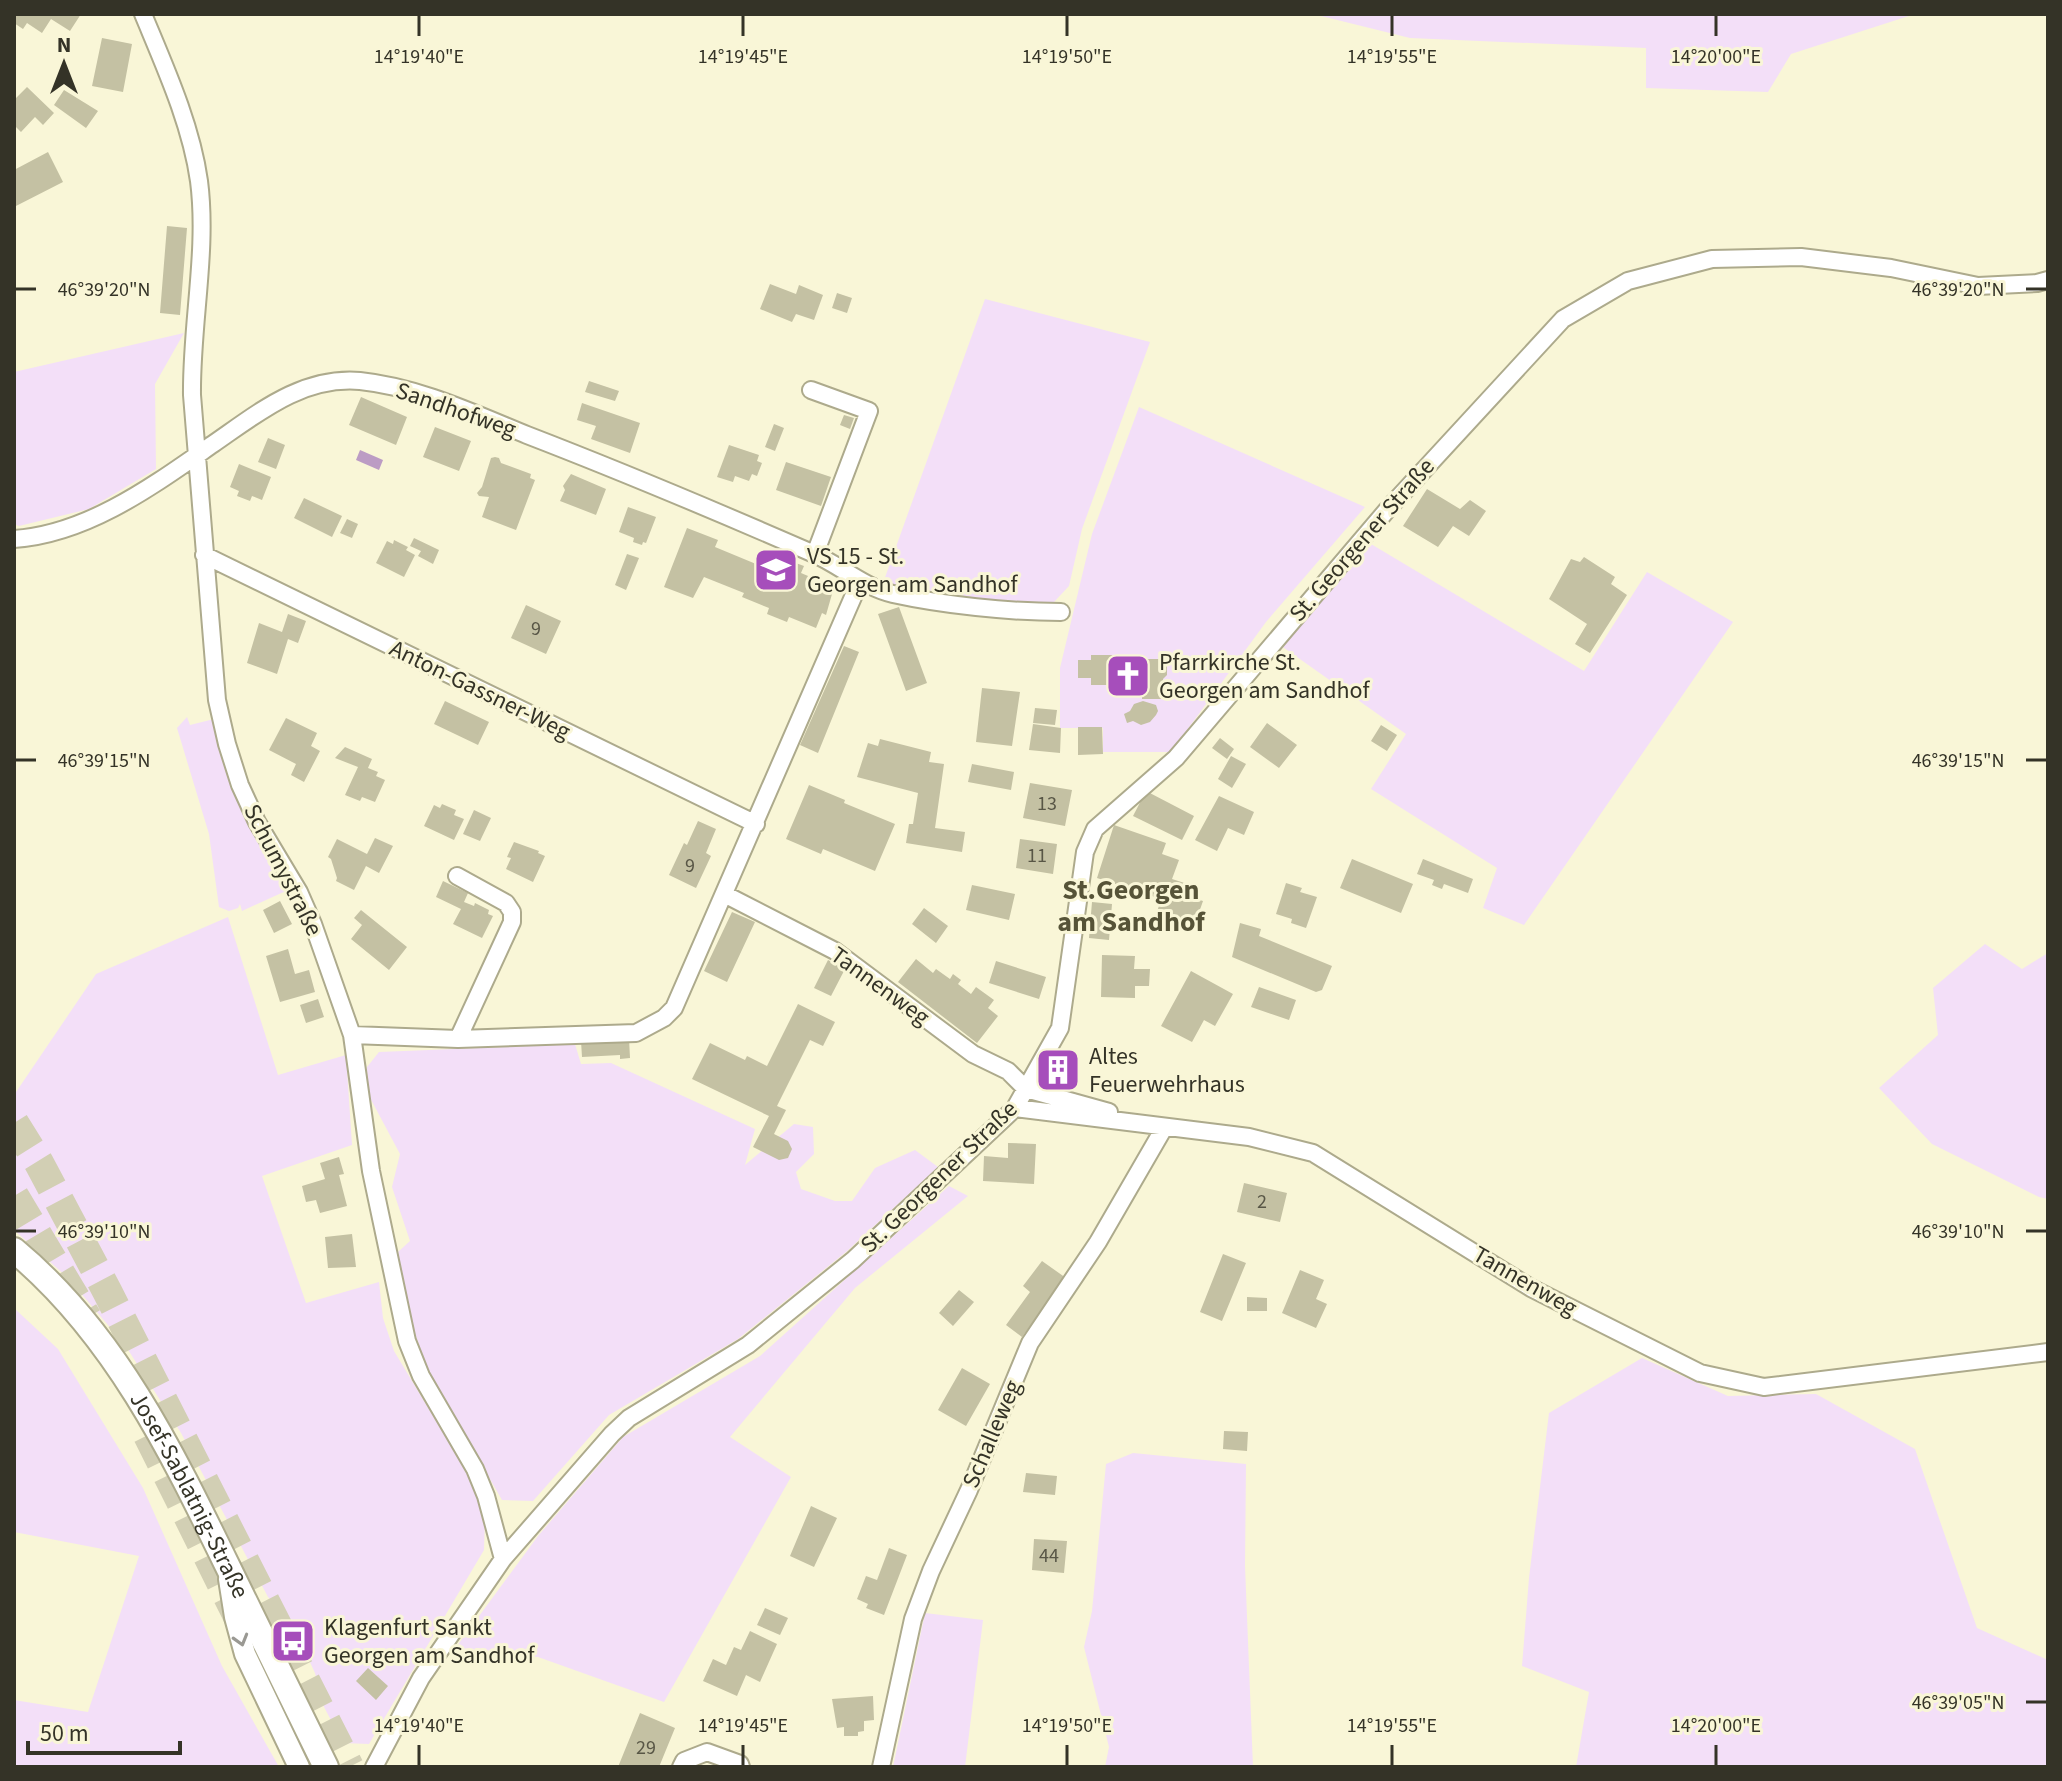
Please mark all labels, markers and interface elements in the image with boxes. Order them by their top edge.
north arrow [24,24,104,104]
text: N [57,29,71,61]
text: 14°19'40"E [374,43,464,71]
text: 14°19'45"E [698,43,788,71]
text: 14°19'50"E [1022,43,1112,71]
text: 14°19'55"E [1347,43,1437,71]
text: 14°20'00"E [1671,43,1761,71]
text: 46°39'20"N [58,276,150,304]
text: 46°39'20"N [1912,276,2004,304]
street label: Sandhofweg [391,373,521,447]
street label: St. Georgener Straße [1281,450,1443,630]
place label: VS 15 - St. Georgen am Sandhof [807,539,1019,602]
school or university icon: VS 15 - St. Georgen am Sandhof [752,546,800,594]
house number: 9 [531,615,541,643]
street label: Anton-Gassner-Weg [384,631,576,749]
place label: Pfarrkirche St. Georgen am Sandhof [1159,645,1371,708]
church icon: Pfarrkirche St. Georgen am Sandhof [1104,652,1152,700]
text: 46°39'15"N [58,747,150,775]
text: 46°39'15"N [1912,747,2004,775]
house number: 13 [1037,790,1057,818]
street label: Schumystraße [235,798,331,942]
house number: 11 [1027,842,1047,870]
house number: 9 [685,852,695,880]
district label: St.Georgen am Sandhof [1057,870,1206,942]
street label: Tannenweg [823,938,937,1034]
place label: Altes Feuerwehrhaus [1089,1039,1245,1102]
building icon: Altes Feuerwehrhaus [1034,1046,1082,1094]
street label: St. Georgener Straße [852,1093,1026,1261]
house number: 2 [1257,1188,1267,1216]
text: 46°39'10"N [58,1218,150,1246]
text: 46°39'10"N [1912,1218,2004,1246]
street label: Tannenweg [1466,1237,1584,1325]
street label: Schalleweg [954,1375,1030,1493]
street label: Josef-Sablatnig-Straße [121,1385,258,1604]
house number: 44 [1039,1542,1059,1570]
place label: Klagenfurt Sankt Georgen am Sandhof [324,1610,536,1673]
bus stop icon: Klagenfurt Sankt Georgen am Sandhof [269,1617,317,1665]
one-way arrow [232,1632,249,1646]
text: 46°39'05"N [1912,1689,2004,1717]
scale bar [28,1705,180,1755]
text: 14°19'40"E [374,1712,464,1740]
text: 14°19'45"E [698,1712,788,1740]
text: 14°19'50"E [1022,1712,1112,1740]
text: 14°19'55"E [1347,1712,1437,1740]
text: 14°20'00"E [1671,1712,1761,1740]
text: 50 m [40,1716,89,1751]
house number: 29 [636,1734,656,1762]

